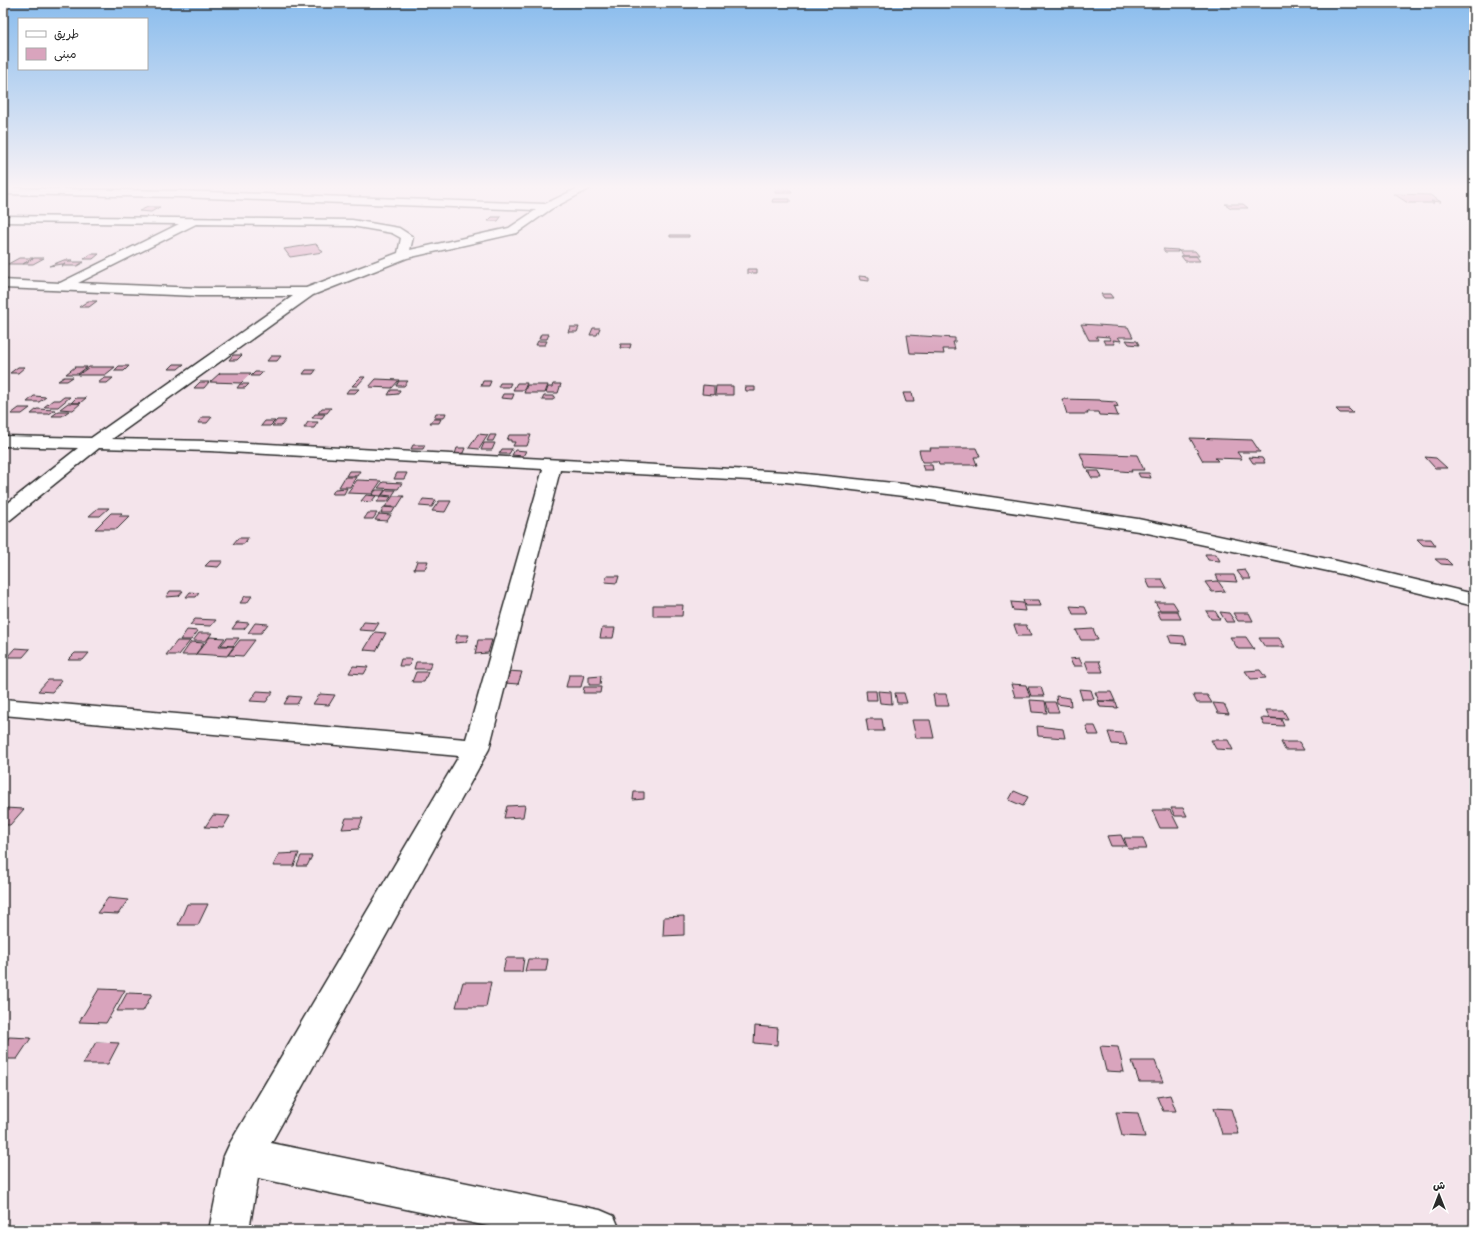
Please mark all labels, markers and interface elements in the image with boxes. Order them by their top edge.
legend [18,18,148,70]
text: طريق [54,26,79,44]
text: مبنى [54,46,77,64]
north arrow [1419,1175,1459,1215]
text: ش [1433,1178,1445,1194]

